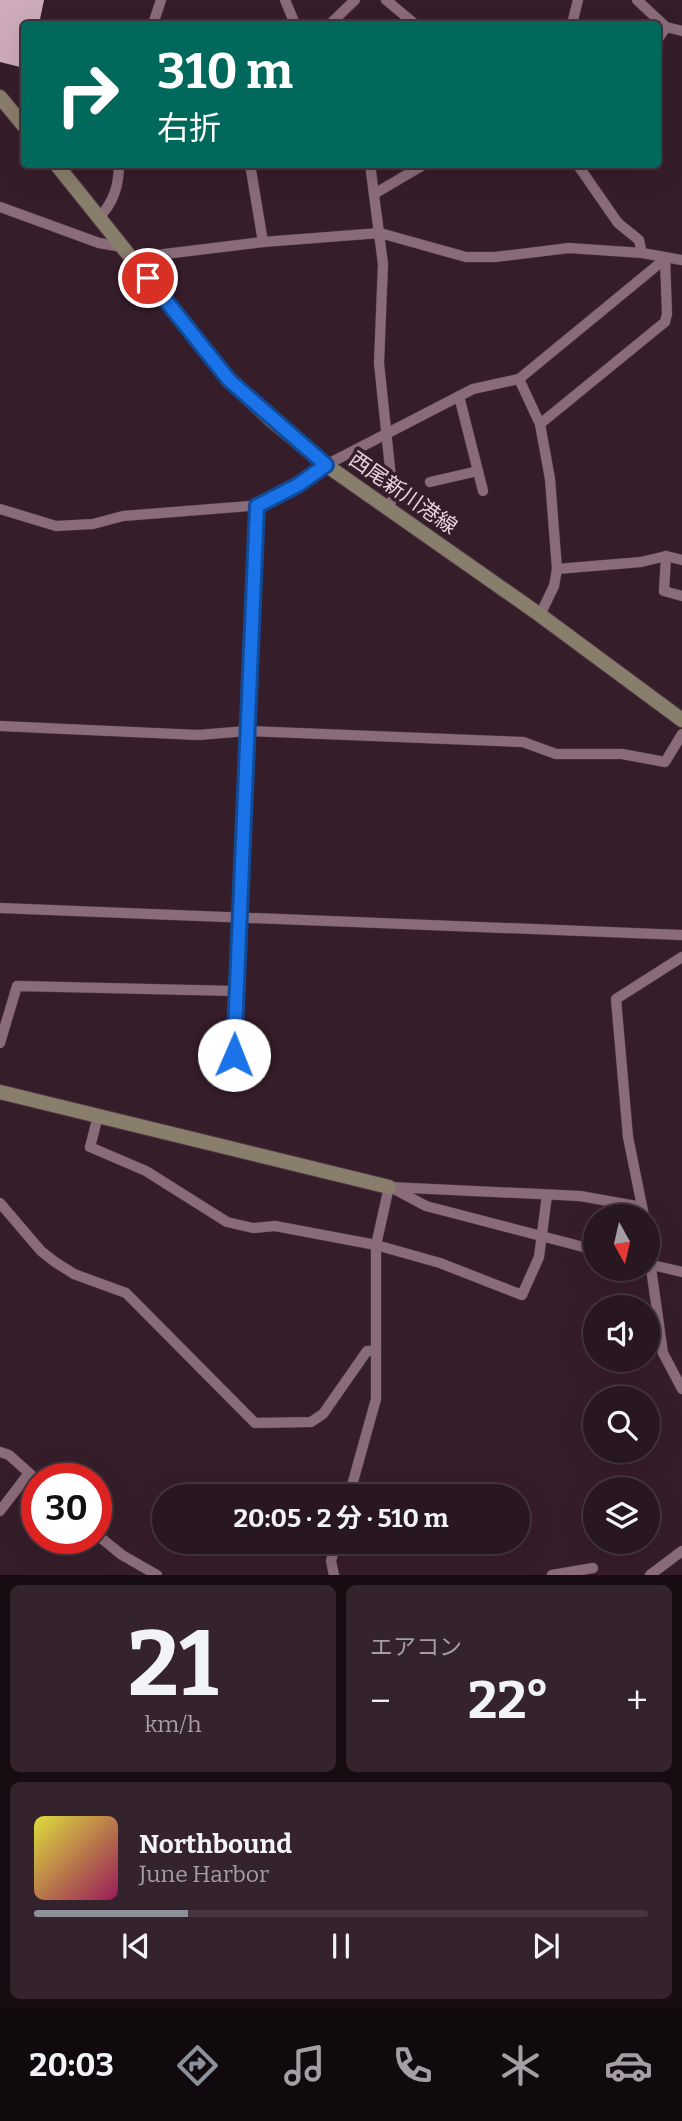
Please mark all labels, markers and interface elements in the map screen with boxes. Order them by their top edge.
text: 310 m [157,42,293,101]
icon: right [42,49,133,140]
text: 右折 [157,109,221,147]
pin [118,248,178,308]
icon: arrive [129,259,167,297]
street label: 西尾新川港線 [344,446,462,540]
position arrow [197,1018,271,1092]
north arrow [583,1204,660,1281]
map controls [583,1204,660,1554]
button: sound [583,1295,660,1372]
button: search [583,1386,660,1463]
speed limit sign: 30 [21,1463,112,1554]
button: layers [583,1477,660,1554]
text: 20:05 · 2 分 · 510 m [233,1503,449,1534]
text: 21 [128,1610,218,1719]
text: エアコン [370,1633,462,1661]
text: 22° [468,1669,549,1732]
text: − [370,1678,391,1724]
text: + [626,1678,648,1724]
text: km/h [145,1710,201,1738]
text: Northbound [139,1829,292,1860]
text: June Harbor [139,1860,269,1888]
icon: previous [117,1927,155,1965]
icon: pause [322,1927,360,1965]
icon: next [527,1927,565,1965]
icon: directions [173,2041,222,2090]
icon: music [280,2041,329,2090]
icon: phone [388,2041,437,2090]
icon: climate [496,2041,545,2090]
icon: car [604,2041,653,2090]
text: 20:03 [29,2046,114,2084]

